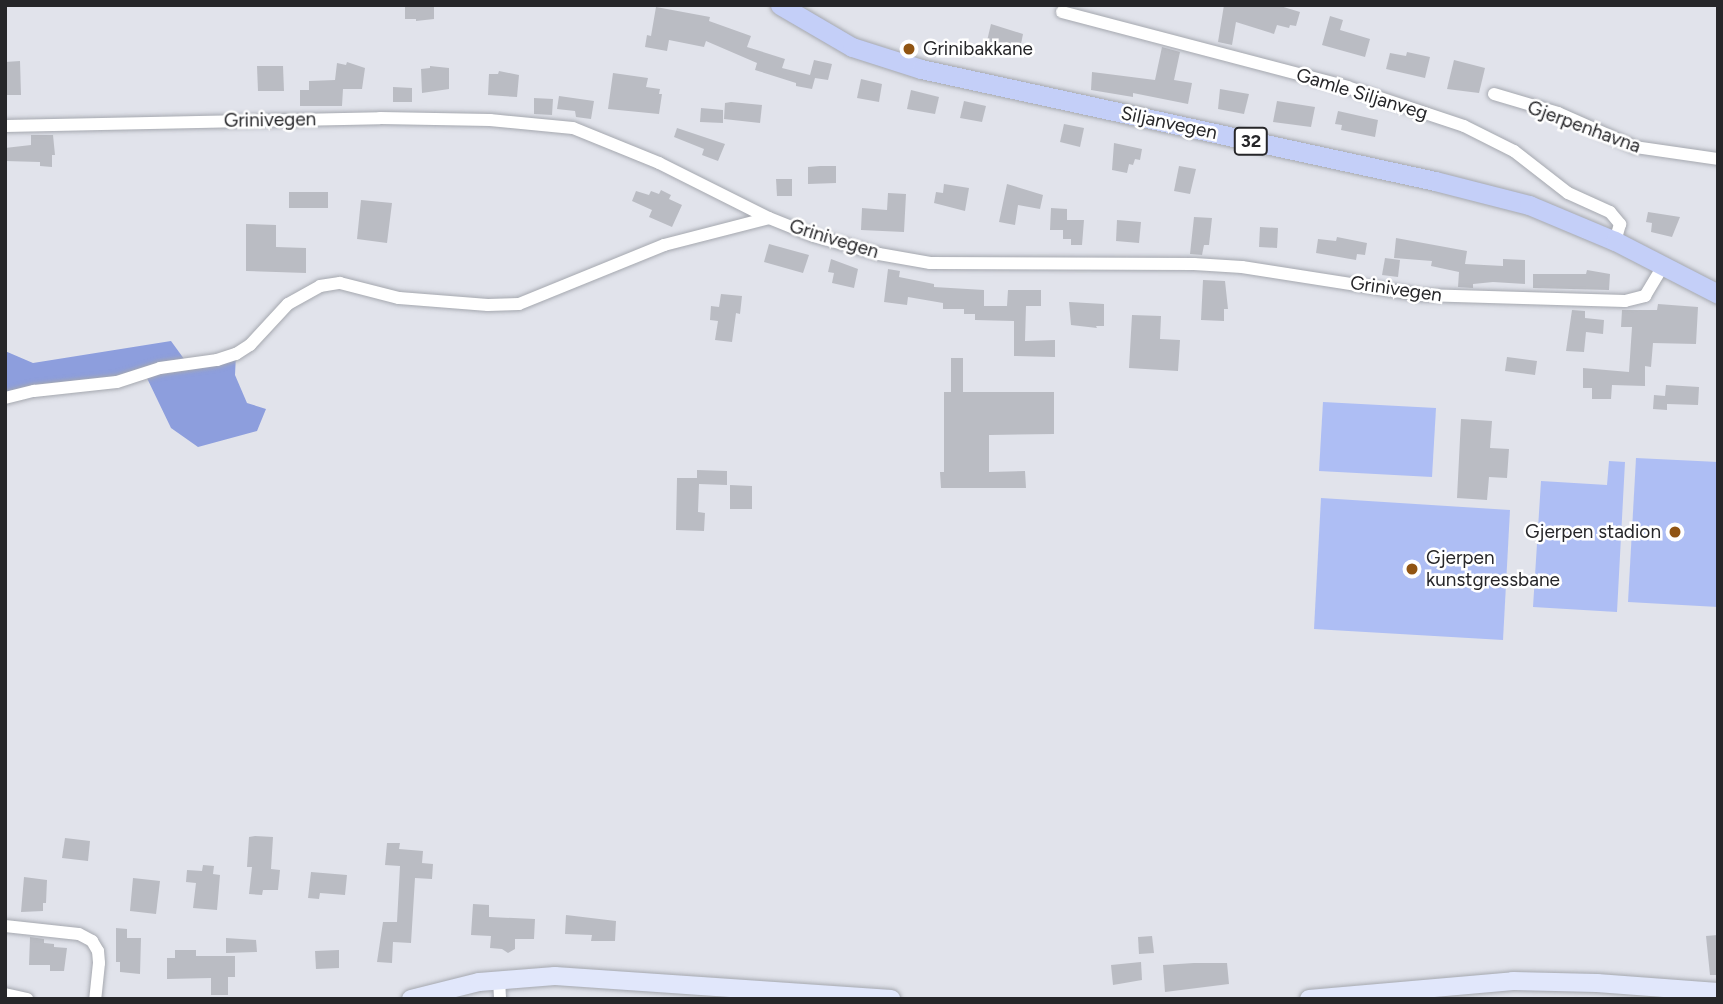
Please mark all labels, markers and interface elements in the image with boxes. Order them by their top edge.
place label: Grinibakkane [923,38,1033,60]
marker: Grinibakkane [901,41,917,57]
street label: Gamle Siljanveg [1294,63,1430,125]
street label: Gjerpenhavna [1524,96,1644,158]
street label: Siljanvegen [1119,102,1219,144]
street label: Grinivegen [224,108,316,132]
road number: 32 [1234,126,1268,156]
street label: Grinivegen [786,215,882,263]
street label: Grinivegen [1349,271,1443,307]
place label: Gjerpen stadion [1525,521,1661,543]
marker: Gjerpen stadion [1667,524,1683,540]
place label: Gjerpen kunstgressbane [1426,547,1560,591]
marker: Gjerpen kunstgressbane [1404,561,1420,577]

